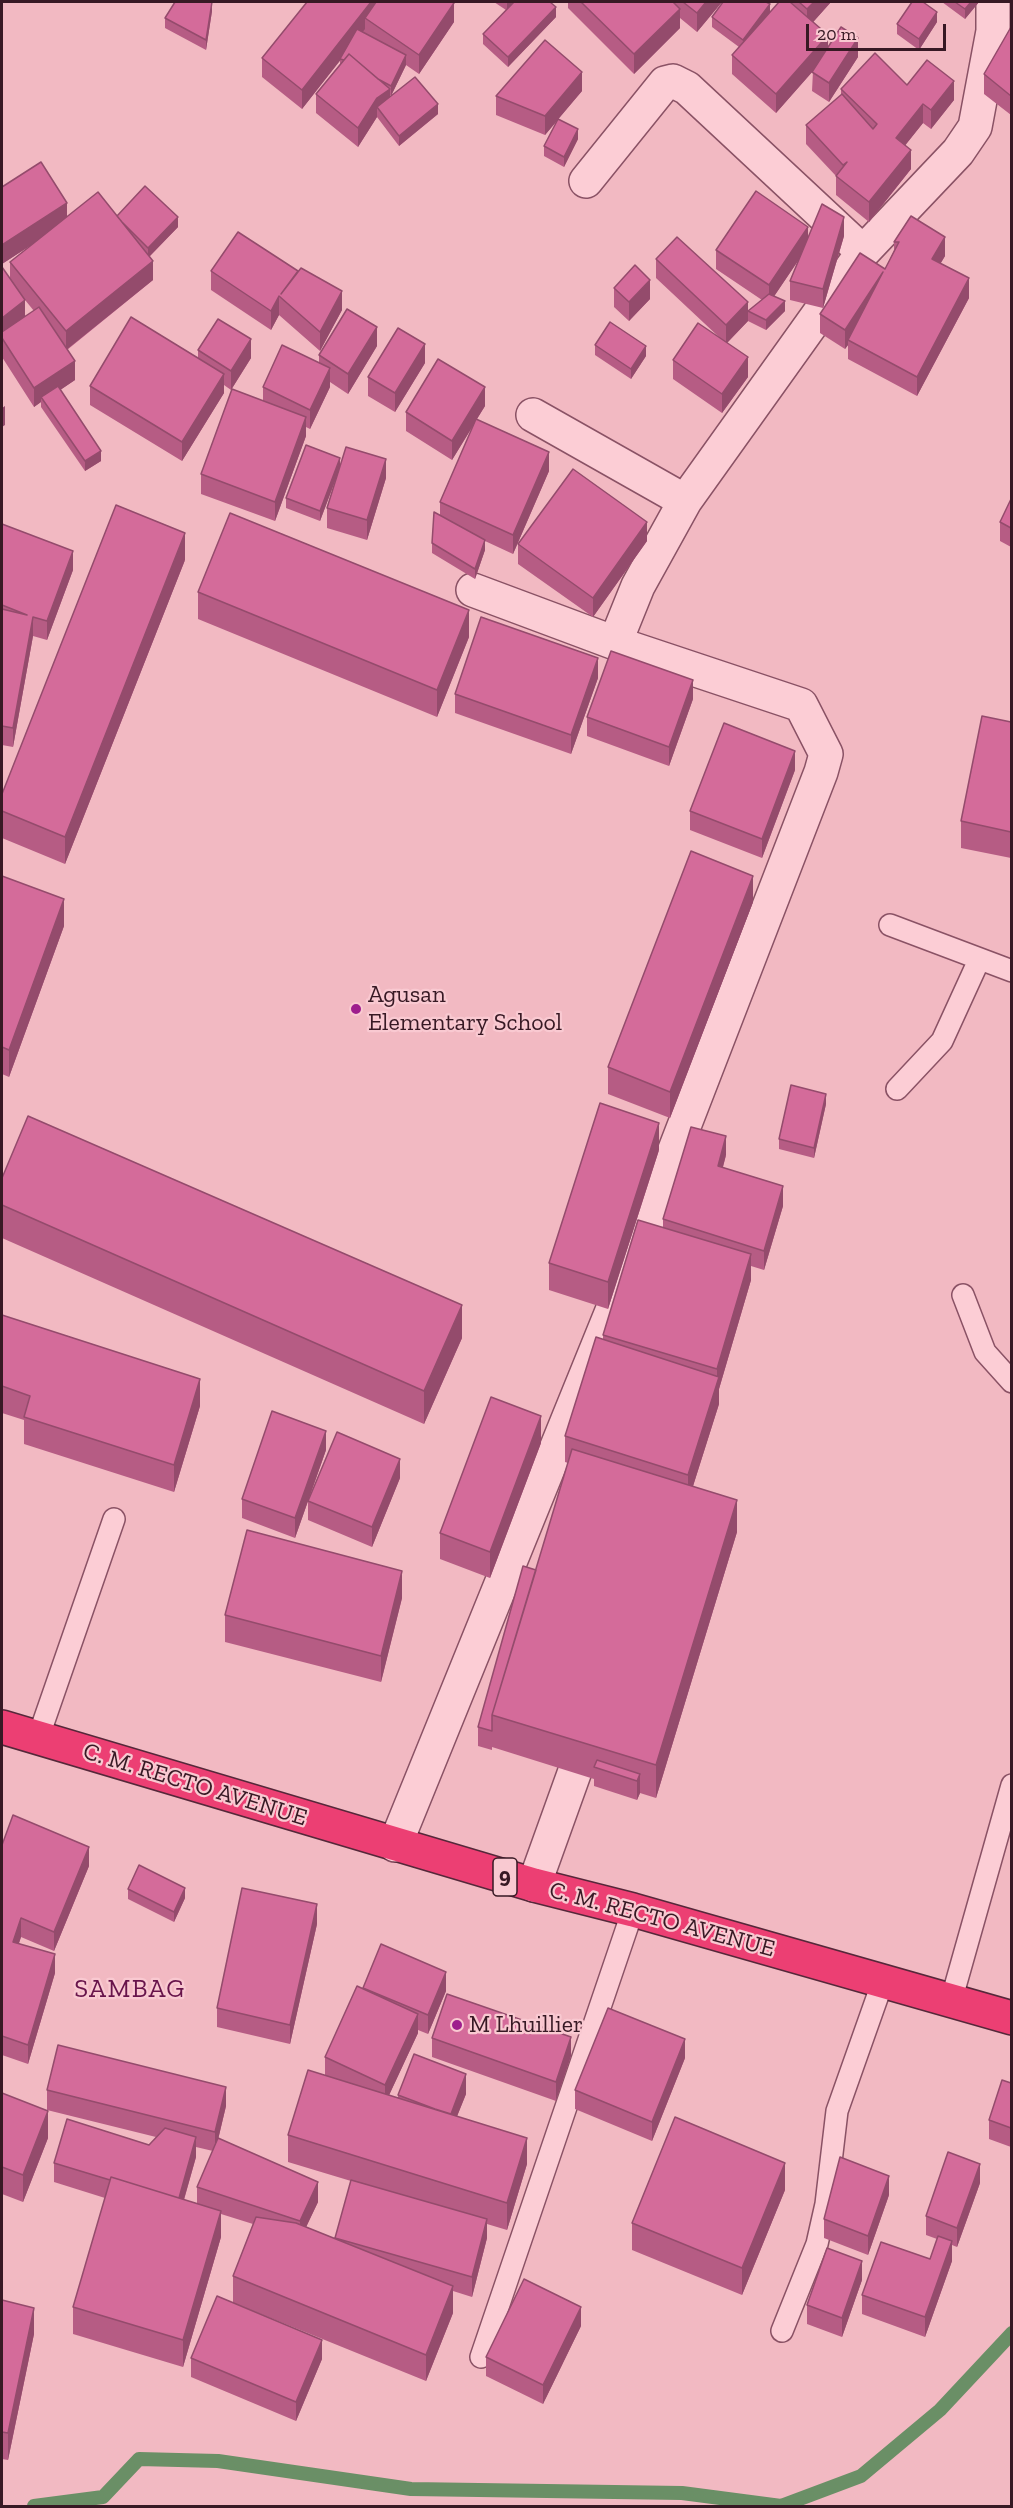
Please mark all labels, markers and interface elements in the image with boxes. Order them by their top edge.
scale bar [809,12,948,50]
text: 20 m [817,23,856,45]
place label: Agusan Elementary School [368,981,562,1037]
marker: Agusan Elementary School [349,1002,363,1016]
street label: C. M. RECTO AVENUE [80,1737,310,1833]
road number: 9 [493,1858,517,1896]
street label: C. M. RECTO AVENUE [546,1876,778,1964]
district label: SAMBAG [74,1974,186,2006]
place label: M Lhuillier [469,2011,583,2039]
marker: M Lhuillier [450,2018,464,2032]

